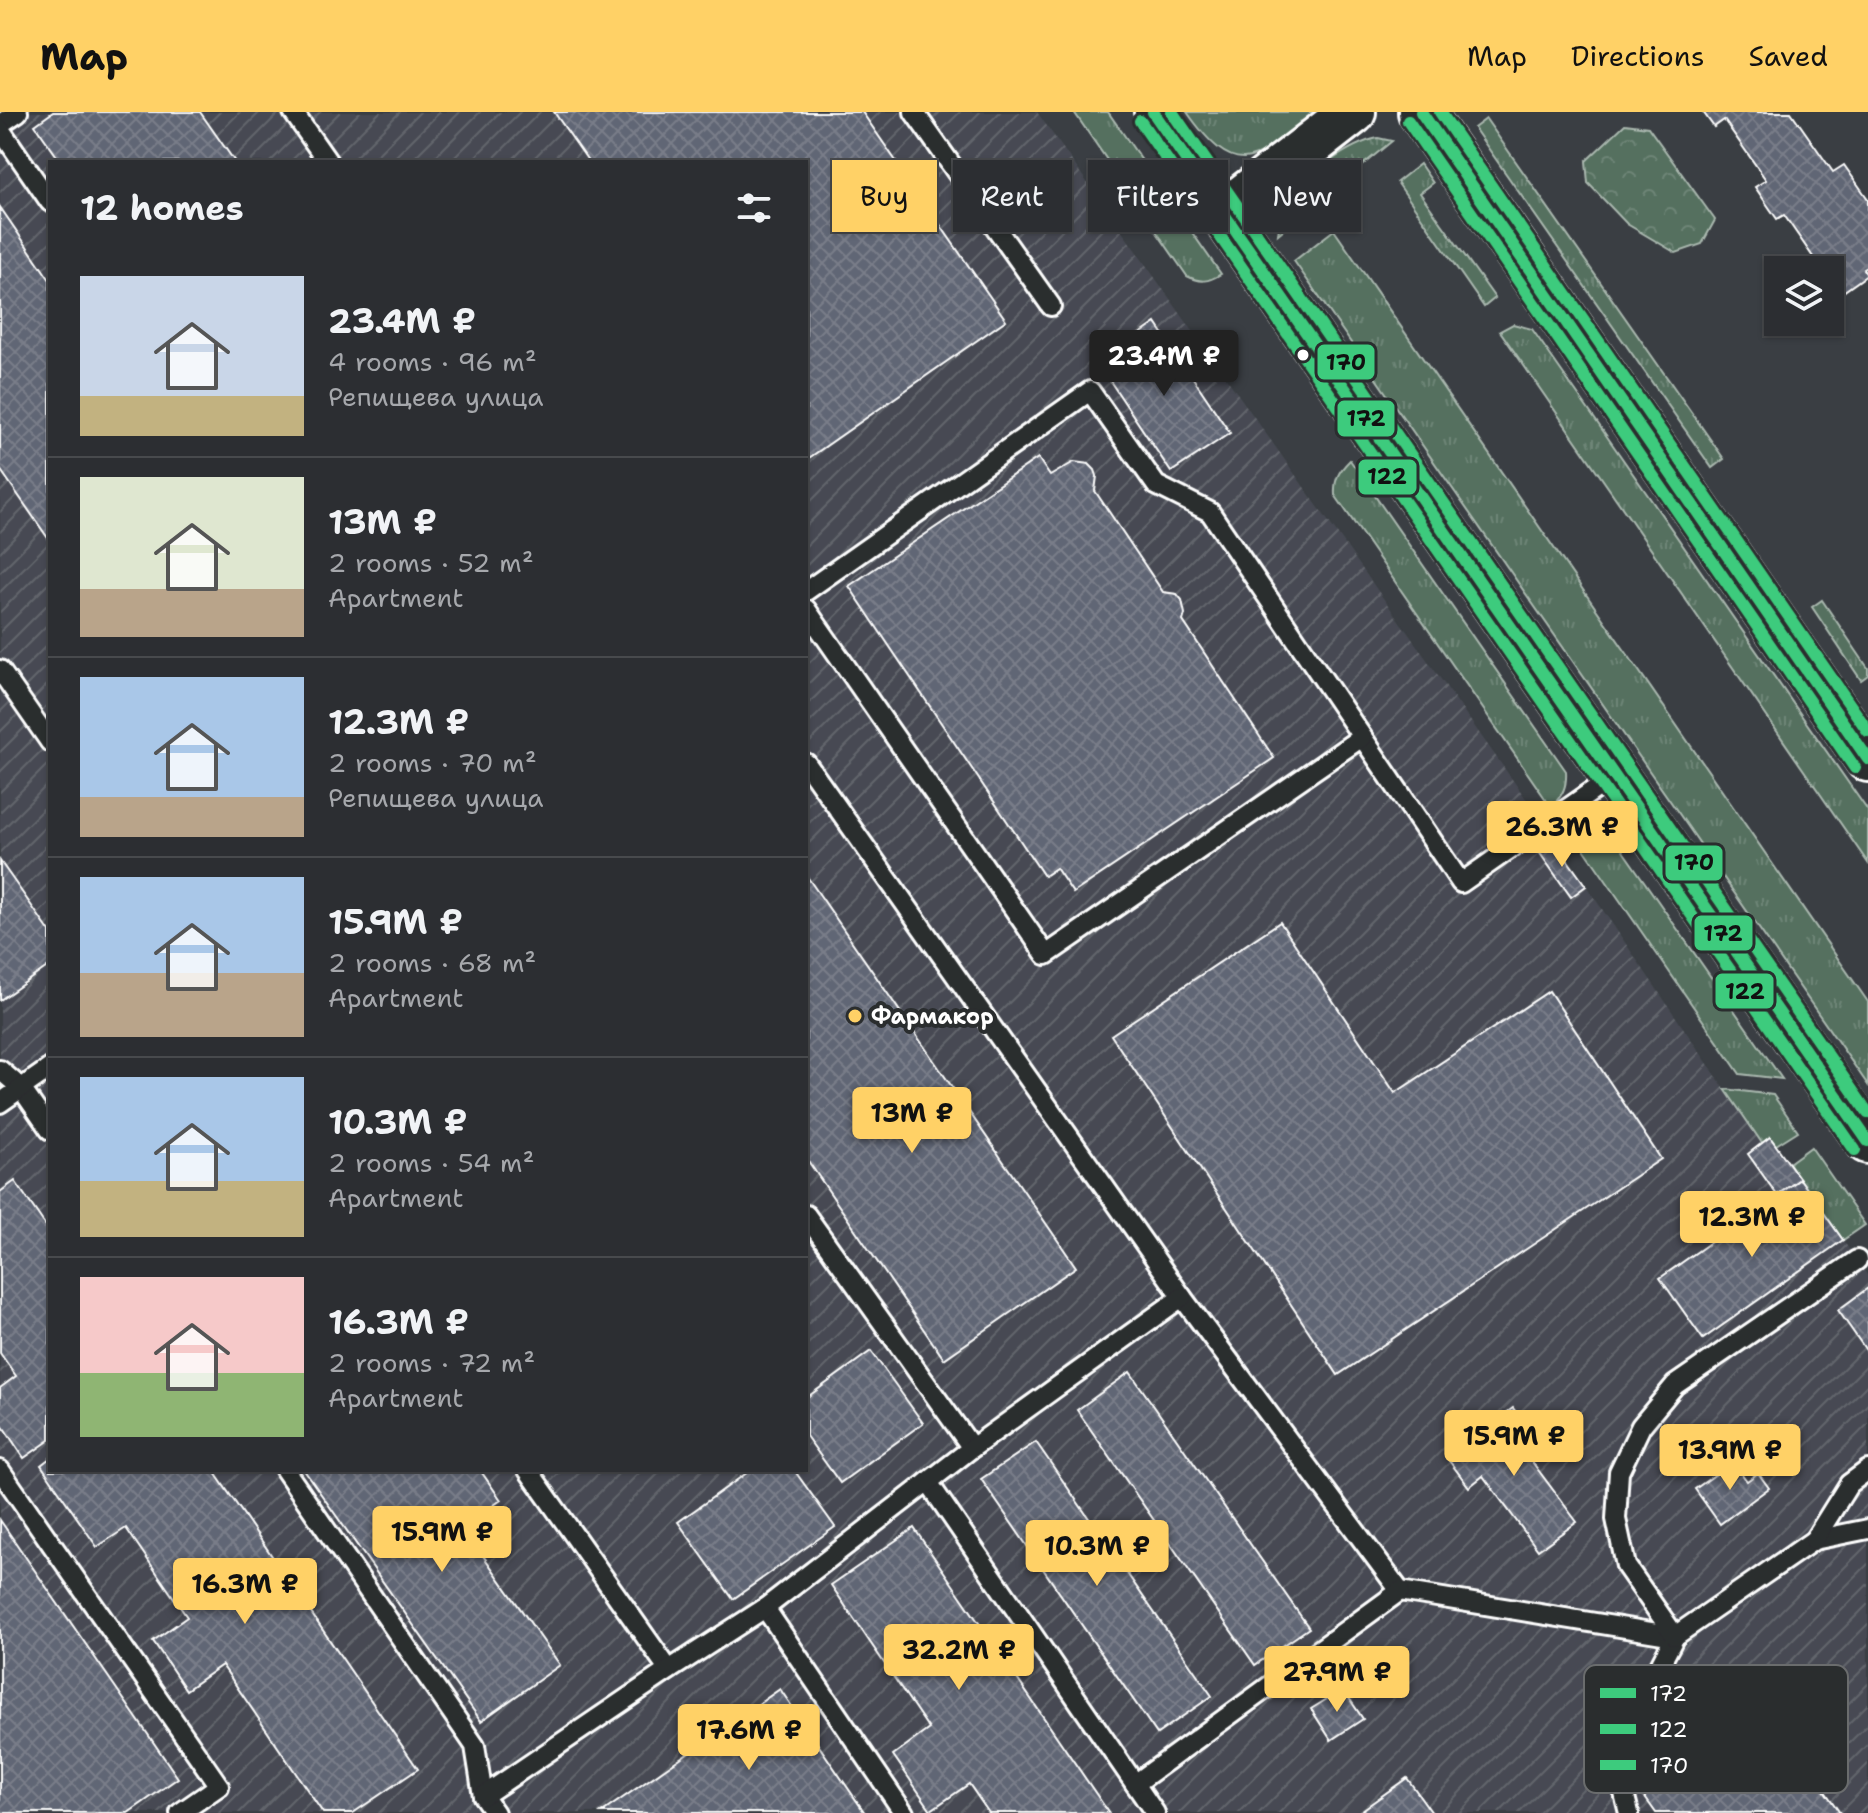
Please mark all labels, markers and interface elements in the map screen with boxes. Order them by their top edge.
text: Map [40,31,128,82]
text: Map [1467,37,1527,75]
text: Directions [1571,37,1705,75]
text: Saved [1749,37,1828,75]
chip: Buy [832,160,937,232]
chip: Rent [953,160,1072,232]
chip: Filters [1088,160,1228,232]
chip: New [1244,160,1361,232]
text: 12 homes [80,185,244,231]
icon: filters [732,186,776,230]
map controls [1764,256,1844,336]
button: layers [1764,256,1844,336]
text: 23.4M ₽ [328,298,476,344]
icon: home [144,308,240,404]
pin: 23.4M ₽ [1090,330,1238,398]
text: 23.4M ₽ [1107,338,1221,373]
line badge: 170 [1316,343,1376,381]
text: 4 rooms · 96 m² [328,344,537,379]
unlabelled marker [1295,347,1311,363]
text: 170 [1326,348,1366,377]
text: Репищева улица [328,379,543,414]
line badge: 172 [1336,399,1396,438]
text: 172 [1346,404,1386,433]
line badge: 122 [1357,458,1418,496]
text: 122 [1367,462,1407,491]
text: 13M ₽ [328,499,437,545]
icon: home [144,509,240,605]
text: 2 rooms · 52 m² [328,545,534,580]
text: Apartment [328,580,464,615]
text: 12.3M ₽ [328,699,469,745]
icon: home [144,709,240,805]
text: 2 rooms · 70 m² [328,745,537,780]
text: Репищева улица [328,780,543,815]
pin: 26.3M ₽ [1488,801,1636,869]
text: 26.3M ₽ [1505,809,1619,844]
line badge: 170 [1664,844,1724,882]
text: 170 [1674,848,1714,877]
text: 15.9M ₽ [328,899,463,945]
icon: home [144,909,240,1005]
line badge: 172 [1693,914,1754,952]
text: 172 [1703,919,1743,948]
text: 2 rooms · 68 m² [328,945,536,980]
line badge: 122 [1714,972,1775,1010]
text: 122 [1725,977,1765,1006]
text: Apartment [328,980,464,1015]
place label: Фармакор [871,1002,994,1031]
marker: Фармакор [846,1007,864,1025]
pin: 13M ₽ [856,1087,968,1155]
text: 13M ₽ [870,1095,954,1130]
text: 10.3M ₽ [328,1099,468,1145]
icon: home [144,1109,240,1205]
text: 2 rooms · 54 m² [328,1145,534,1180]
text: Apartment [328,1180,464,1215]
pin: 12.3M ₽ [1678,1191,1826,1259]
text: 12.3M ₽ [1698,1199,1806,1234]
text: 16.3M ₽ [328,1299,469,1345]
icon: home [144,1309,240,1405]
text: 2 rooms · 72 m² [328,1345,535,1380]
text: Apartment [328,1380,464,1415]
pin: 15.9M ₽ [1440,1410,1588,1478]
text: 15.9M ₽ [1462,1418,1566,1453]
pin: 13.9M ₽ [1656,1424,1804,1492]
text: 13.9M ₽ [1678,1432,1782,1467]
pin: 15.9M ₽ [368,1506,516,1574]
text: 15.9M ₽ [390,1514,494,1549]
pin: 10.3M ₽ [1023,1520,1171,1588]
text: 10.3M ₽ [1044,1528,1150,1563]
pin: 16.3M ₽ [171,1558,319,1626]
text: 16.3M ₽ [191,1566,299,1601]
pin: 32.2M ₽ [885,1624,1033,1692]
text: 32.2M ₽ [902,1632,1016,1667]
pin: 27.9M ₽ [1263,1646,1411,1714]
text: 27.9M ₽ [1282,1654,1392,1689]
legend [1584,1665,1848,1793]
text: 172 [1650,1679,1687,1708]
pin: 17.6M ₽ [675,1704,823,1772]
text: 17.6M ₽ [696,1712,802,1747]
text: 122 [1650,1715,1688,1744]
text: 170 [1650,1751,1688,1780]

